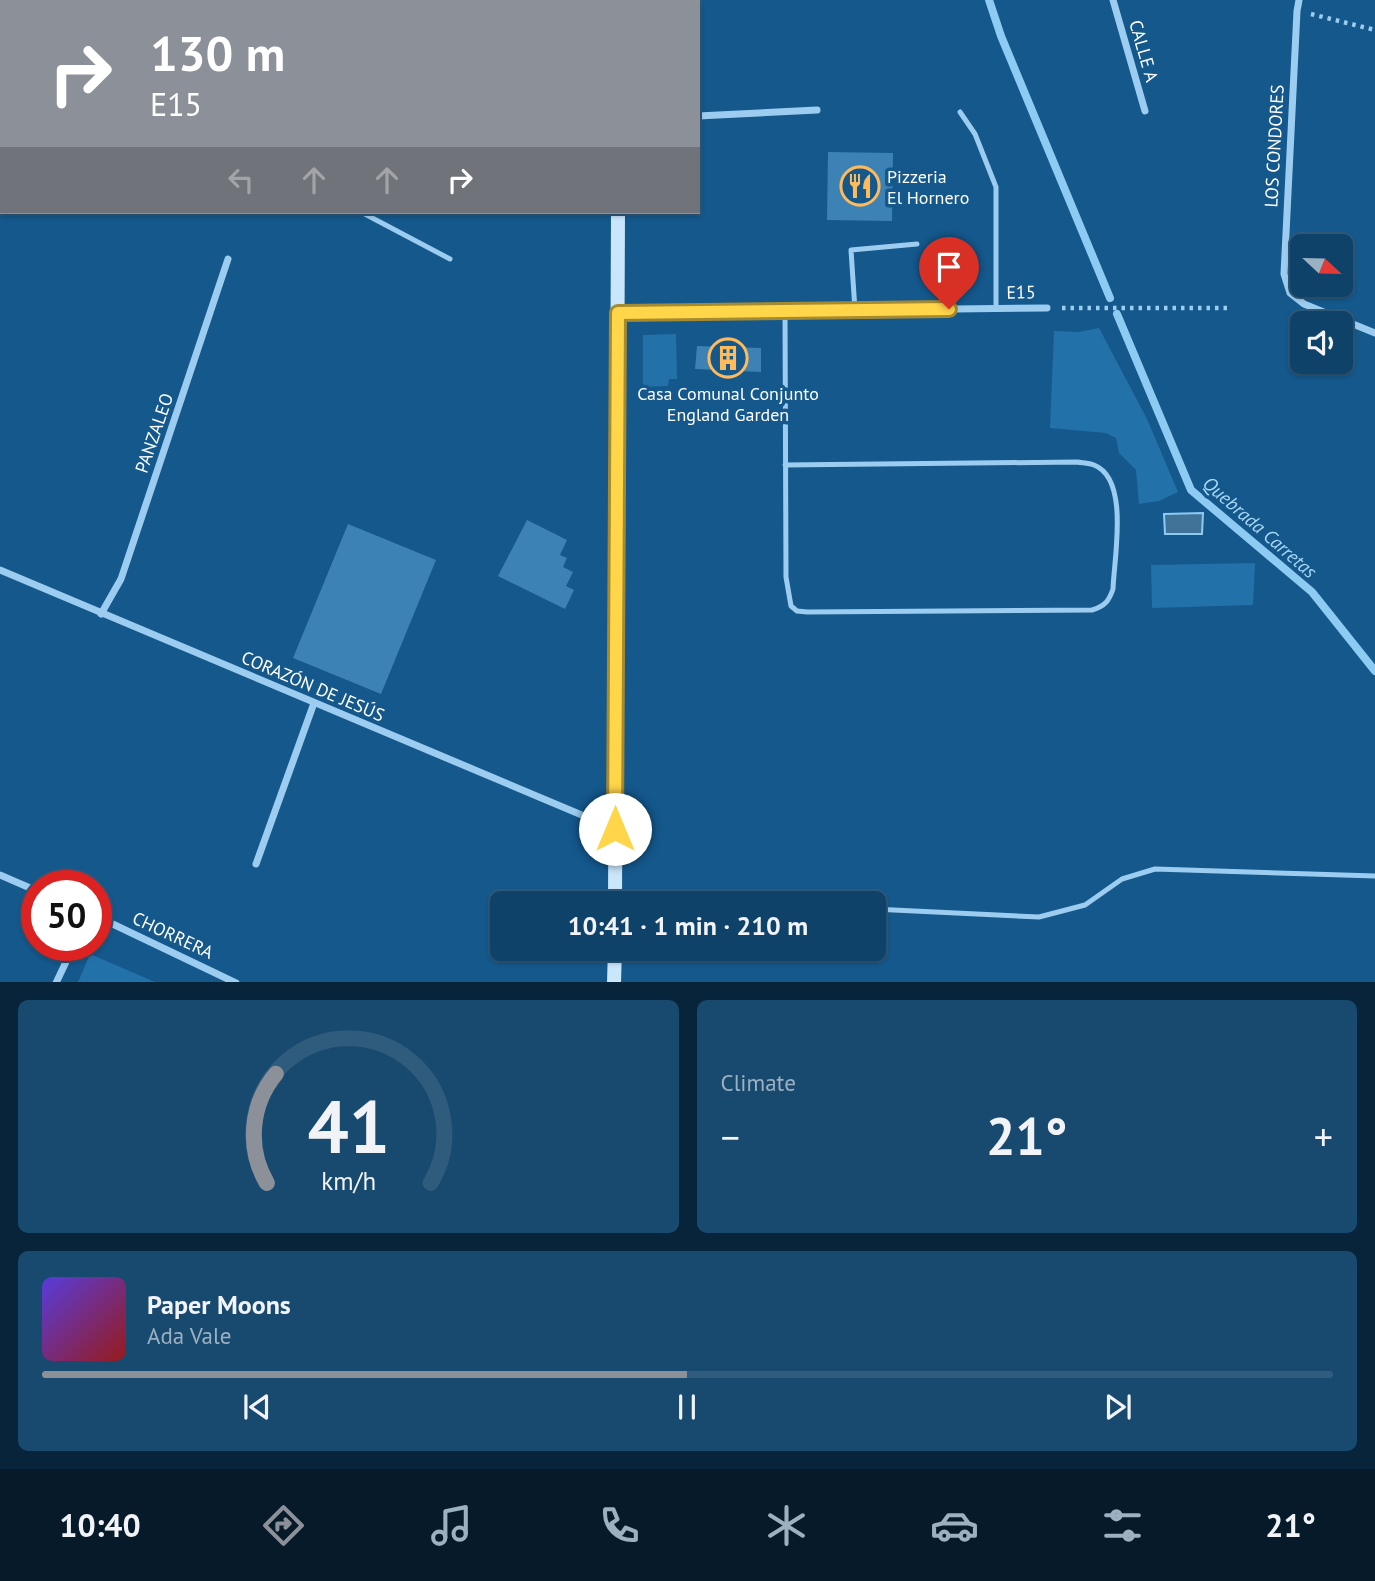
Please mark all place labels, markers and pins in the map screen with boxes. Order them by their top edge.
restaurant icon: Pizzeria El Hornero [839,165,881,207]
place label: Pizzeria El Hornero [887,165,969,209]
pin [919,237,979,309]
building icon: Casa Comunal Conjunto England Garden [707,337,749,379]
place label: Casa Comunal Conjunto England Garden [637,382,819,426]

